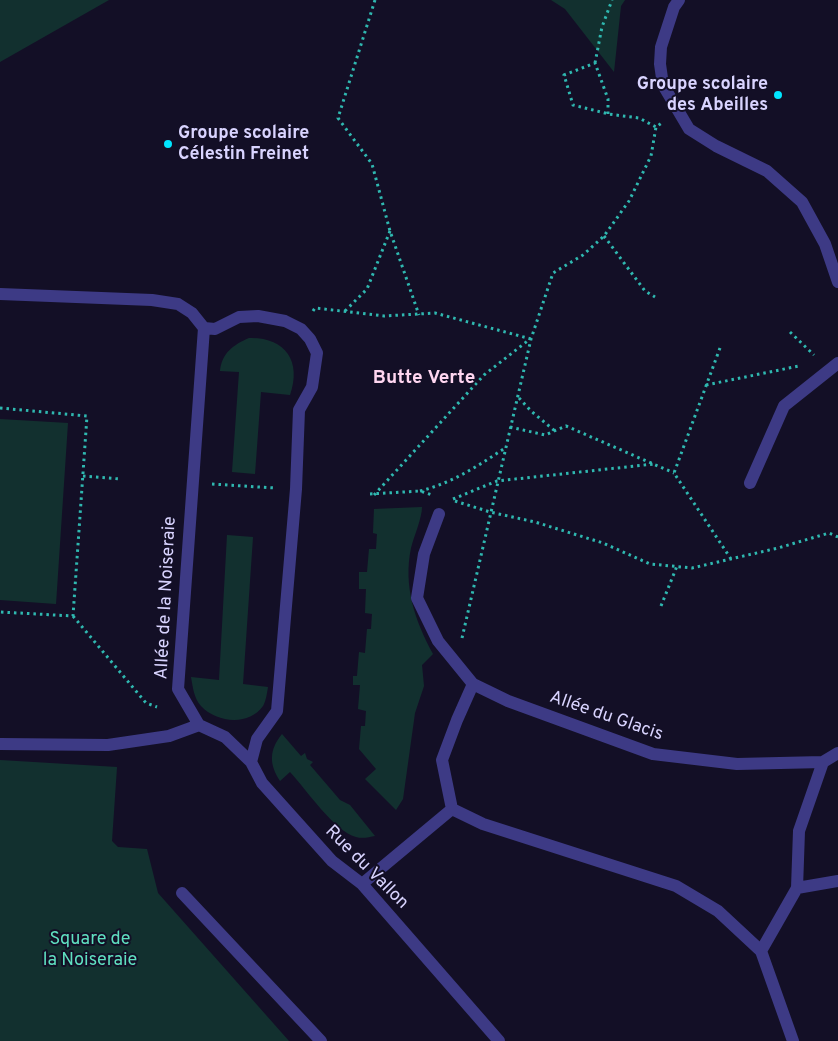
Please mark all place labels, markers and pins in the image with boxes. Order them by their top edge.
place label: Groupe scolaire des Abeilles [637,74,768,116]
marker: Groupe scolaire des Abeilles [772,89,784,101]
place label: Groupe scolaire Célestin Freinet [178,123,309,166]
marker: Groupe scolaire Célestin Freinet [162,138,174,150]

